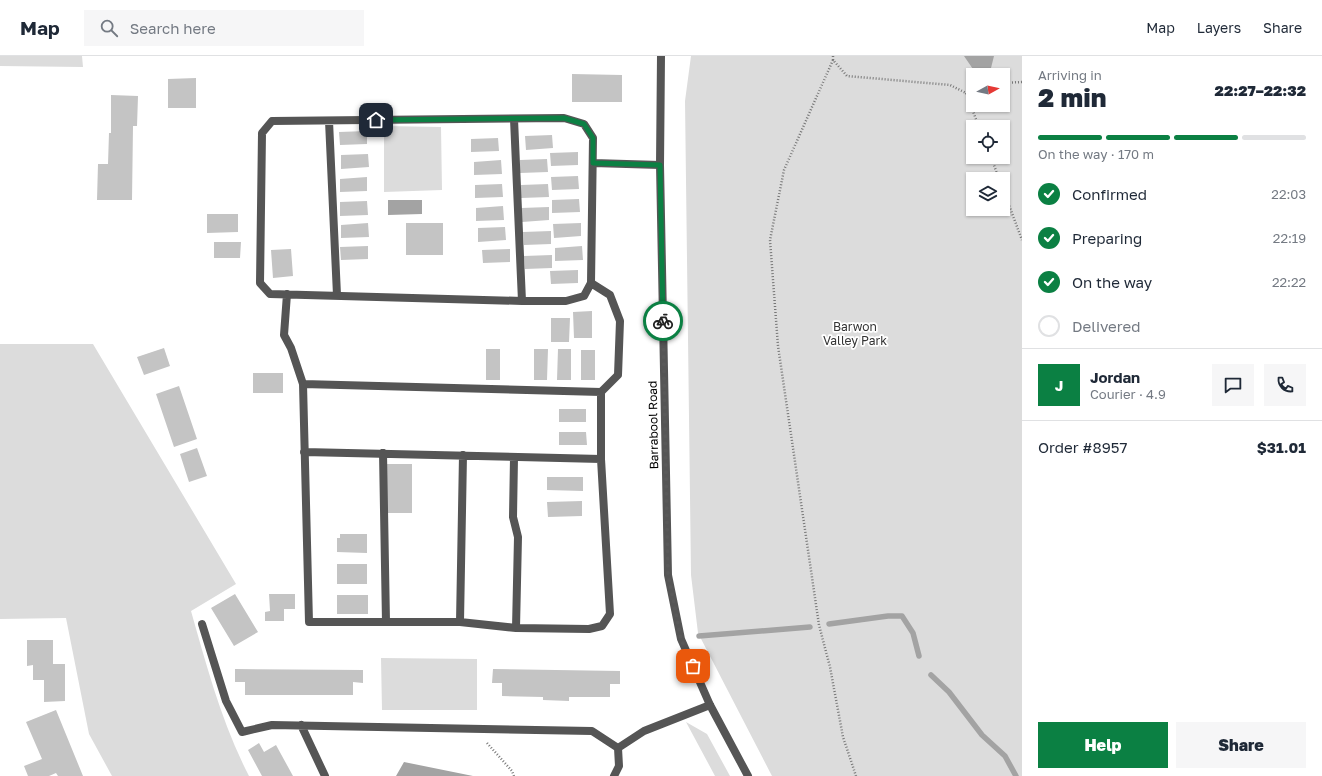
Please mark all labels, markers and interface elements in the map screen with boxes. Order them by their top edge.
search box [84,10,364,46]
text: Map [20,16,60,39]
icon: search [98,17,120,39]
text: Search here [130,19,216,37]
text: Map [1146,19,1175,36]
text: Layers [1197,19,1241,36]
text: Share [1263,19,1302,36]
text: Arriving in [1038,67,1102,83]
north arrow [966,68,1010,112]
map controls [966,68,1010,216]
text: 22:27–22:32 [1215,81,1306,99]
text: 2 min [1038,82,1106,113]
pin [359,103,393,137]
icon: home [365,109,387,131]
button: locate [966,120,1010,164]
text: On the way · 170 m [1038,146,1154,162]
button: layers [966,172,1010,216]
icon: check [1038,183,1060,205]
text: Confirmed [1072,185,1147,203]
text: 22:03 [1271,186,1306,202]
icon: check [1038,227,1060,249]
text: Preparing [1072,229,1142,247]
text: 22:19 [1273,230,1306,246]
icon: check [1038,271,1060,293]
text: On the way [1072,273,1152,291]
text: 22:22 [1272,274,1306,290]
courier [643,301,683,341]
icon: bike [652,310,674,332]
text: Delivered [1072,317,1140,335]
park label: Barwon Valley Park [823,319,887,348]
button: chat [1212,364,1254,406]
button: phone [1264,364,1306,406]
text: Jordan [1090,368,1140,386]
text: J [1055,376,1063,394]
street label: Barrabool Road [645,380,661,470]
text: Courier · 4.9 [1090,386,1166,402]
text: Order #8957 [1038,438,1127,456]
text: $31.01 [1257,438,1306,456]
pin [676,649,710,683]
icon: bag [682,655,704,677]
button: Help [1038,722,1168,768]
button: Share [1176,722,1306,768]

